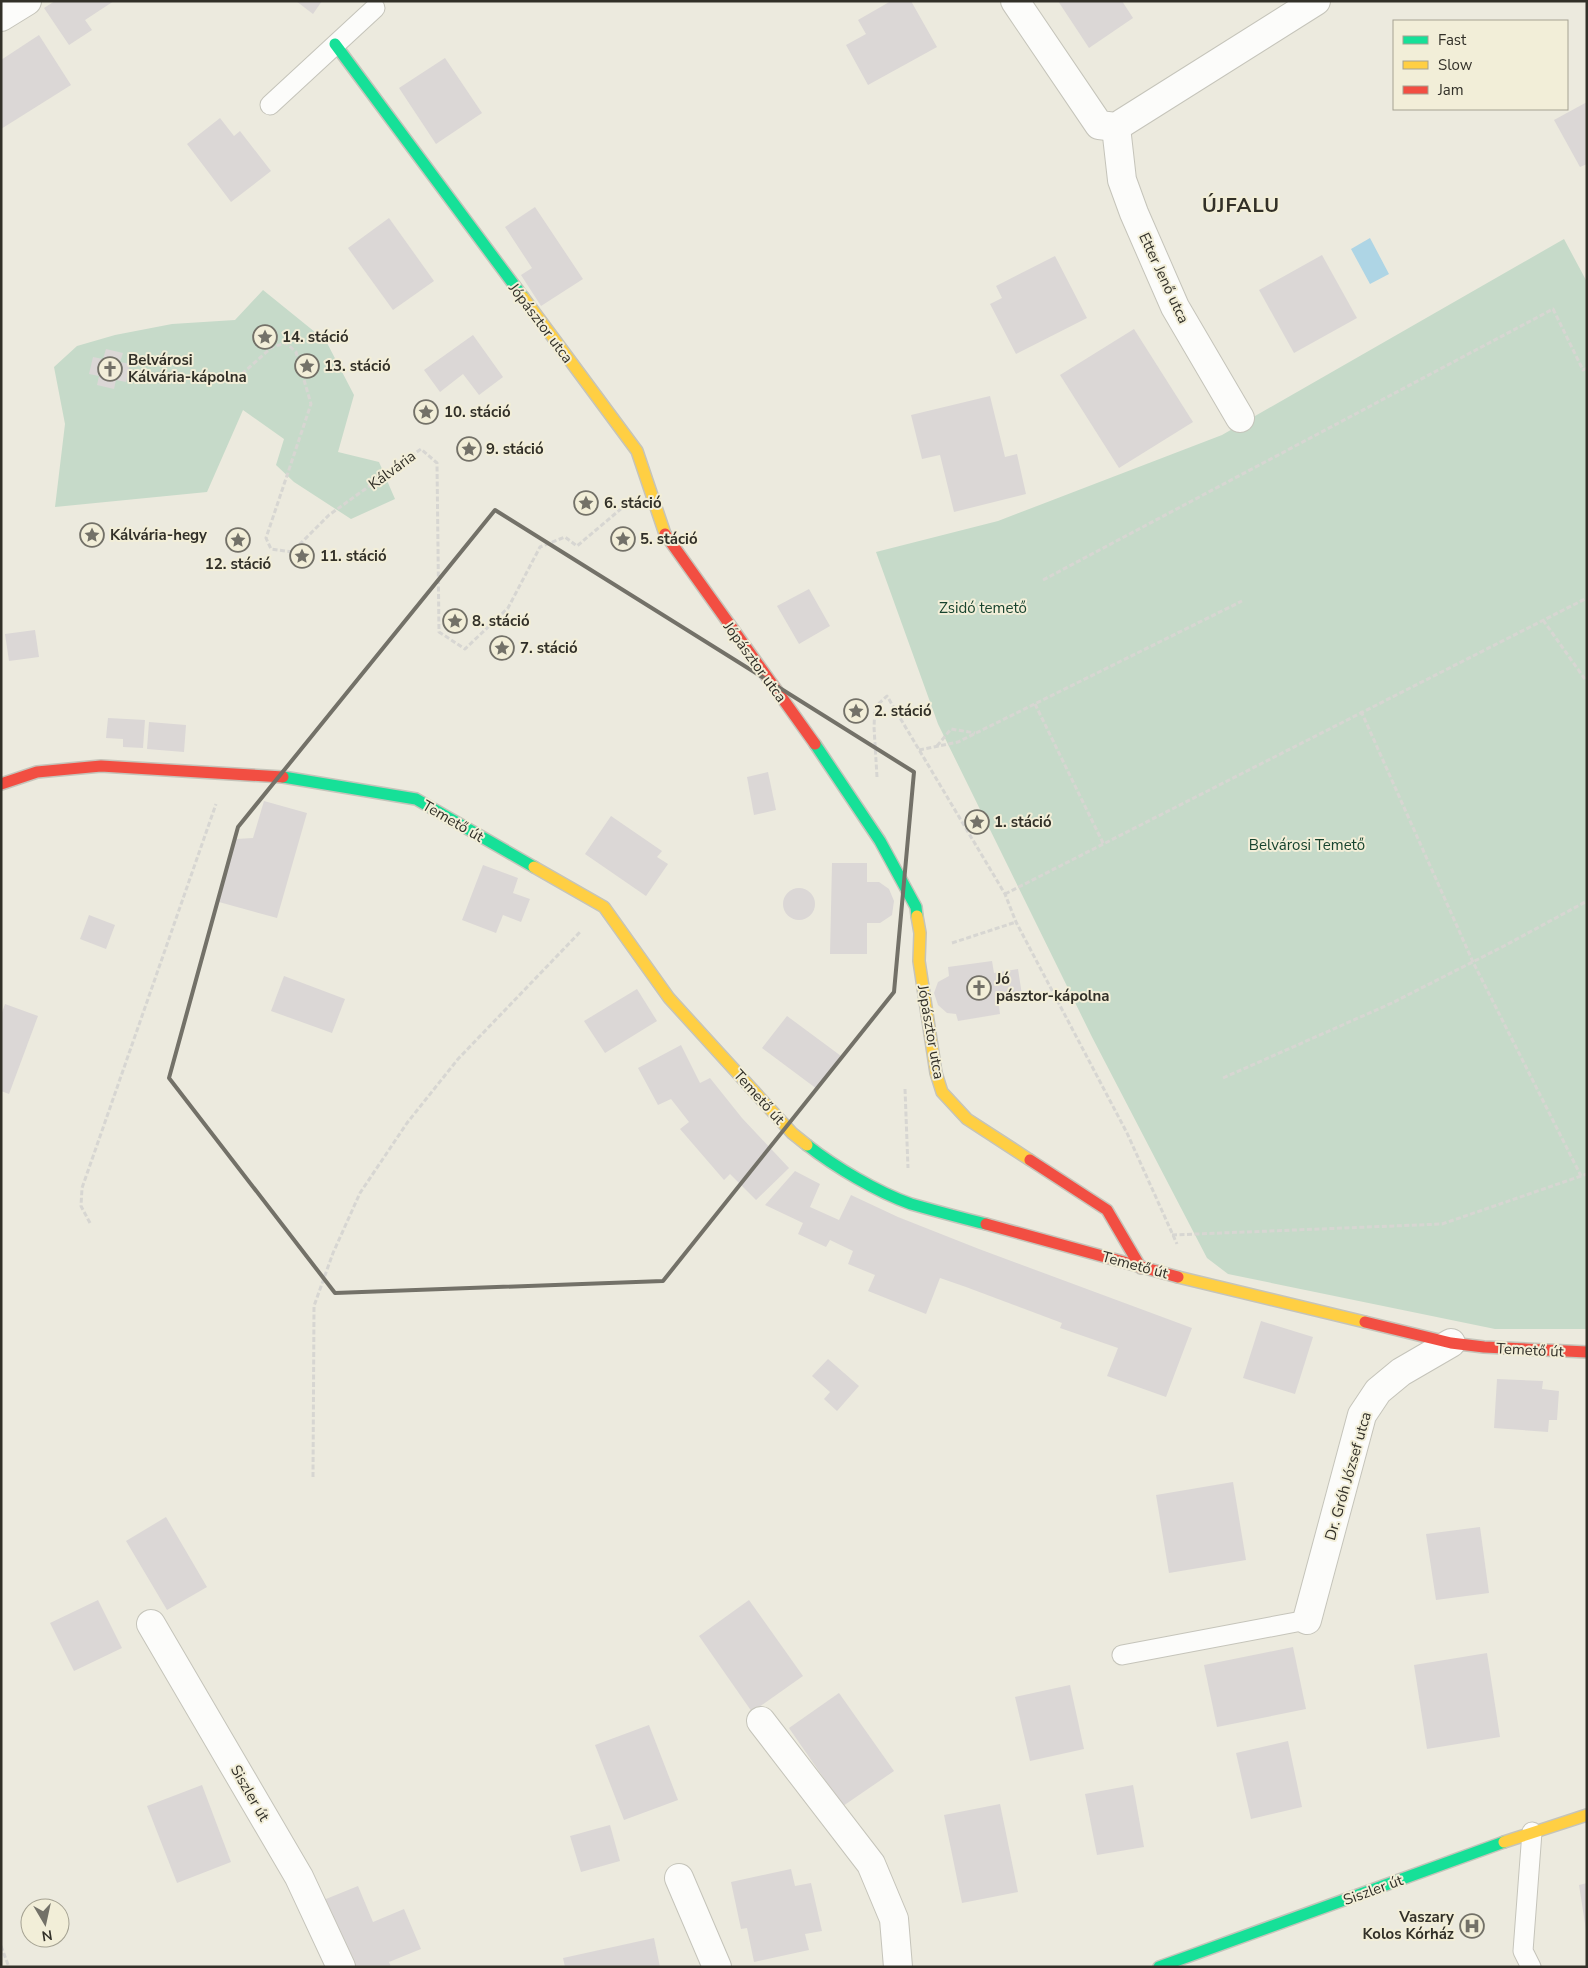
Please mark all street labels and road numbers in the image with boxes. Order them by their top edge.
street label: Etter Jenő utca [1134,229,1194,327]
street label: Jópásztor utca [504,278,578,367]
street label: Kálvária [364,446,420,494]
street label: Jópásztor utca [718,617,791,706]
street label: Temető út [419,795,488,847]
street label: Jópásztor utca [913,982,949,1081]
street label: Temető út [729,1065,790,1129]
street label: Temető út [1100,1247,1171,1284]
street label: Temető út [1496,1338,1565,1362]
street label: Dr. Gróh József utca [1320,1409,1376,1543]
street label: Siszler út [226,1761,275,1826]
street label: Siszler út [1340,1870,1406,1910]

